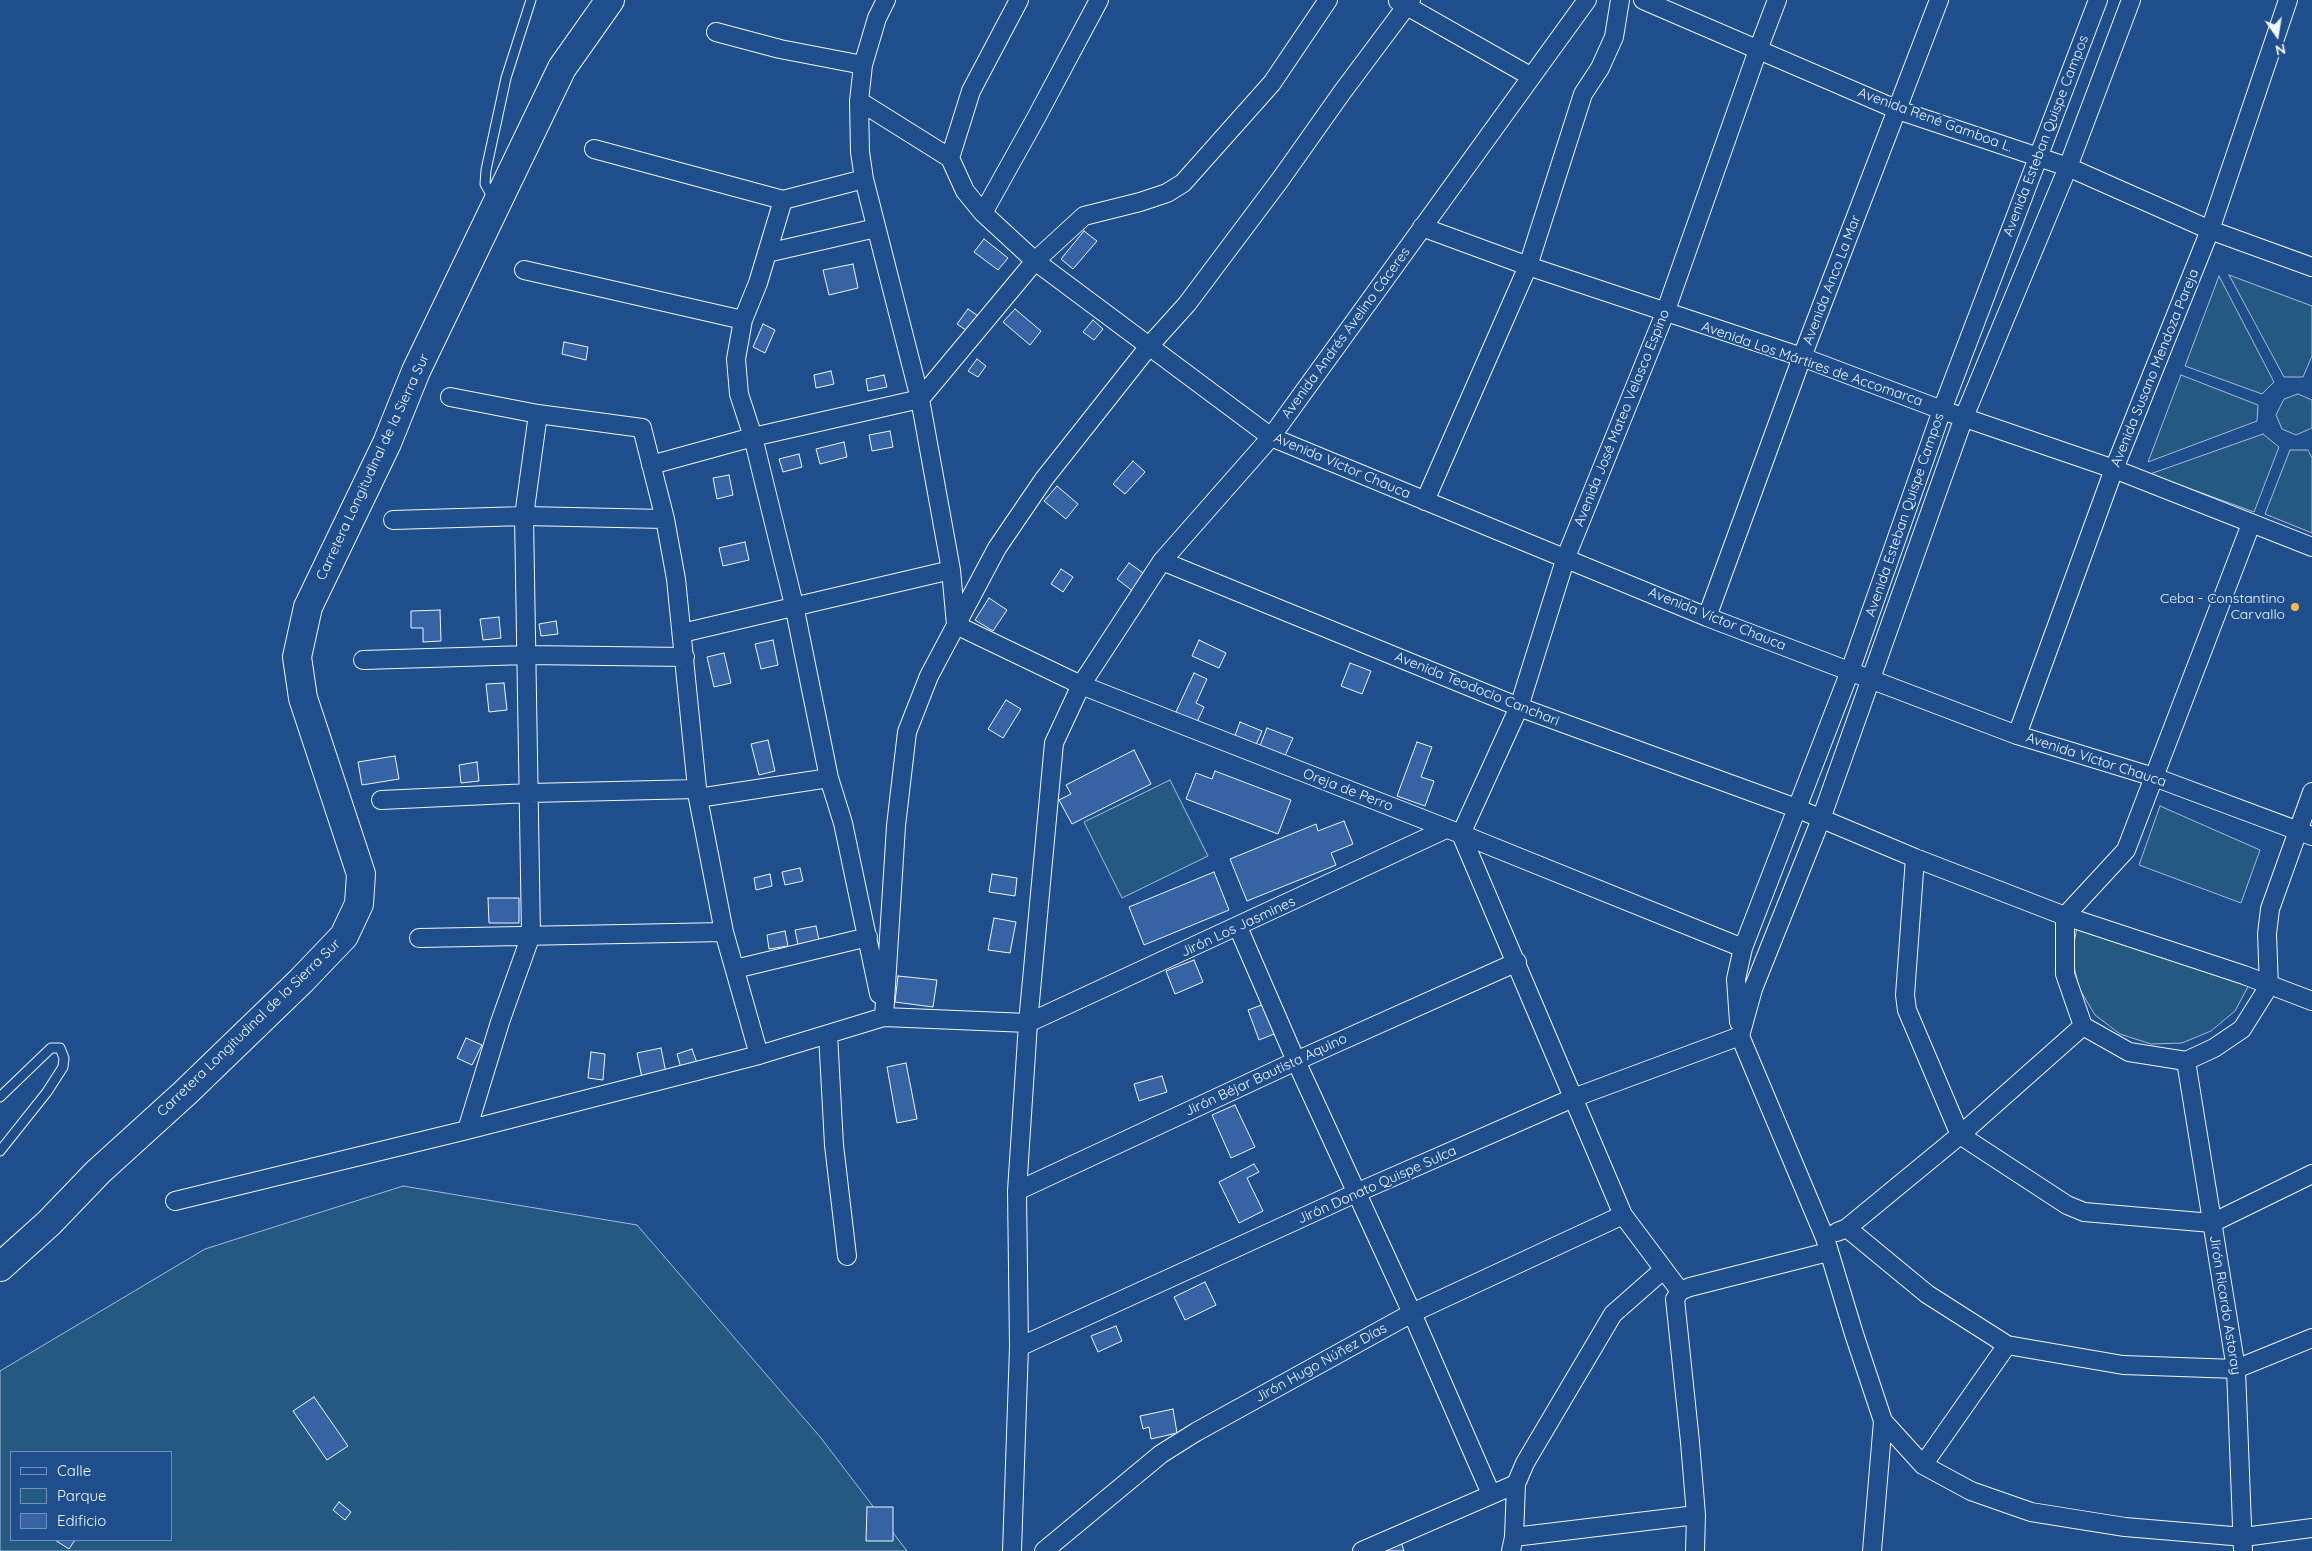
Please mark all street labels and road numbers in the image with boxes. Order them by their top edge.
street label: Avenida Esteban Quispe Campos [2000,33,2092,239]
street label: Avenida René Gamboa L. [1855,84,2015,156]
street label: Avenida Anco La Mar [1799,213,1865,347]
street label: Avenida Andrés Avelino Cáceres [1278,244,1414,422]
street label: Avenida Susano Mendoza Pareja [2107,266,2203,470]
street label: Avenida José Mateo Velasco Espino [1571,307,1673,529]
street label: Avenida Los Mártires de Accomarca [1699,318,1925,410]
street label: Carretera Longitudinal de la Sierra Sur [313,351,433,583]
street label: Avenida Esteban Quispe Campos [1862,411,1948,619]
street label: Avenida Víctor Chauca [1271,430,1413,502]
street label: Avenida Víctor Chauca [1646,584,1788,654]
street label: Avenida Teodocio Canchari [1392,648,1562,730]
street label: Avenida Víctor Chauca [2024,729,2168,791]
street label: Oreja de Perro [1301,765,1395,815]
street label: Jirón Los Jasmines [1178,893,1298,961]
street label: Carretera Longitudinal de la Sierra Sur [154,936,344,1120]
street label: Jirón Béjar Bautista Aquino [1182,1030,1350,1120]
street label: Jirón Donato Quispe Sulca [1295,1142,1459,1228]
street label: Jirón Ricardo Astoray [2206,1234,2244,1376]
street label: Jirón Hugo Núñez Días [1252,1320,1390,1406]

